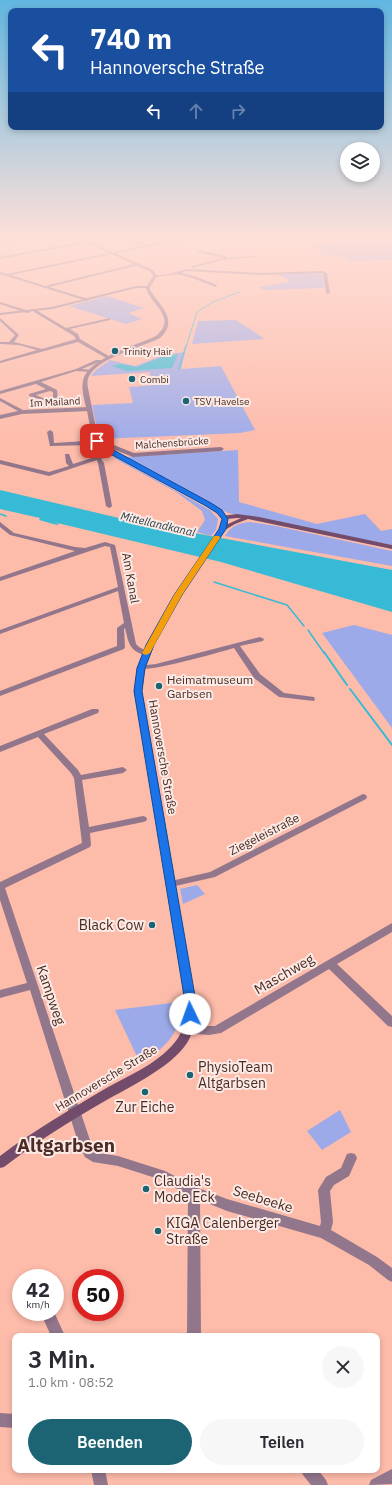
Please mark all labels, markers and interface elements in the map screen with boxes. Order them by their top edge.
text: 740 m [90,20,172,57]
icon: left [24,24,76,76]
text: Hannoversche Straße [90,56,264,79]
icon: left [143,100,165,122]
icon: ahead [185,100,207,122]
icon: right [227,100,249,122]
map controls [340,142,380,182]
button: layers [340,142,380,182]
place label: Trinity Hair [123,345,172,358]
marker: Trinity Hair [110,346,120,356]
place label: Combi [140,373,169,386]
marker: Combi [127,374,137,384]
street label: Im Mailand [29,394,81,410]
place label: TSV Havelse [194,395,250,408]
marker: TSV Havelse [181,396,191,406]
pin [80,424,114,458]
icon: arrive [86,430,108,452]
street label: Malchensbrücke [135,434,210,452]
water label: Mittellandkanal [119,509,197,539]
street label: Am Kanal [119,551,143,605]
place label: Heimatmuseum Garbsen [167,672,253,701]
marker: Heimatmuseum Garbsen [154,681,164,691]
street label: Hannoversche Straße [146,698,181,816]
street label: Ziegeleistraße [226,810,302,858]
place label: Black Cow [79,916,144,934]
marker: Black Cow [147,920,157,930]
street label: Maschweg [251,949,318,998]
street label: Kampweg [32,963,70,1028]
position arrow [169,993,211,1035]
street label: Hannoversche Straße [52,1041,160,1114]
place label: PhysioTeam Altgarbsen [198,1058,273,1092]
marker: PhysioTeam Altgarbsen [185,1070,195,1080]
marker: Zur Eiche [140,1087,150,1097]
place label: Zur Eiche [116,1098,175,1116]
district label: Altgarbsen [17,1133,115,1157]
place label: Claudia's Mode Eck [154,1172,215,1206]
street label: Seebeeke [231,1181,295,1217]
marker: Claudia's Mode Eck [141,1184,151,1194]
place label: KIGA Calenberger Straße [166,1214,279,1248]
marker: KIGA Calenberger Straße [153,1226,163,1236]
speed limit sign: 50 [72,1269,124,1321]
text: 42 [26,1276,50,1303]
text: km/h [26,1298,50,1311]
text: 3 Min. [28,1343,96,1375]
button: close [322,1346,364,1388]
text: 1.0 km · 08:52 [28,1374,114,1391]
button: Beenden [28,1419,192,1465]
button: Teilen [200,1419,364,1465]

